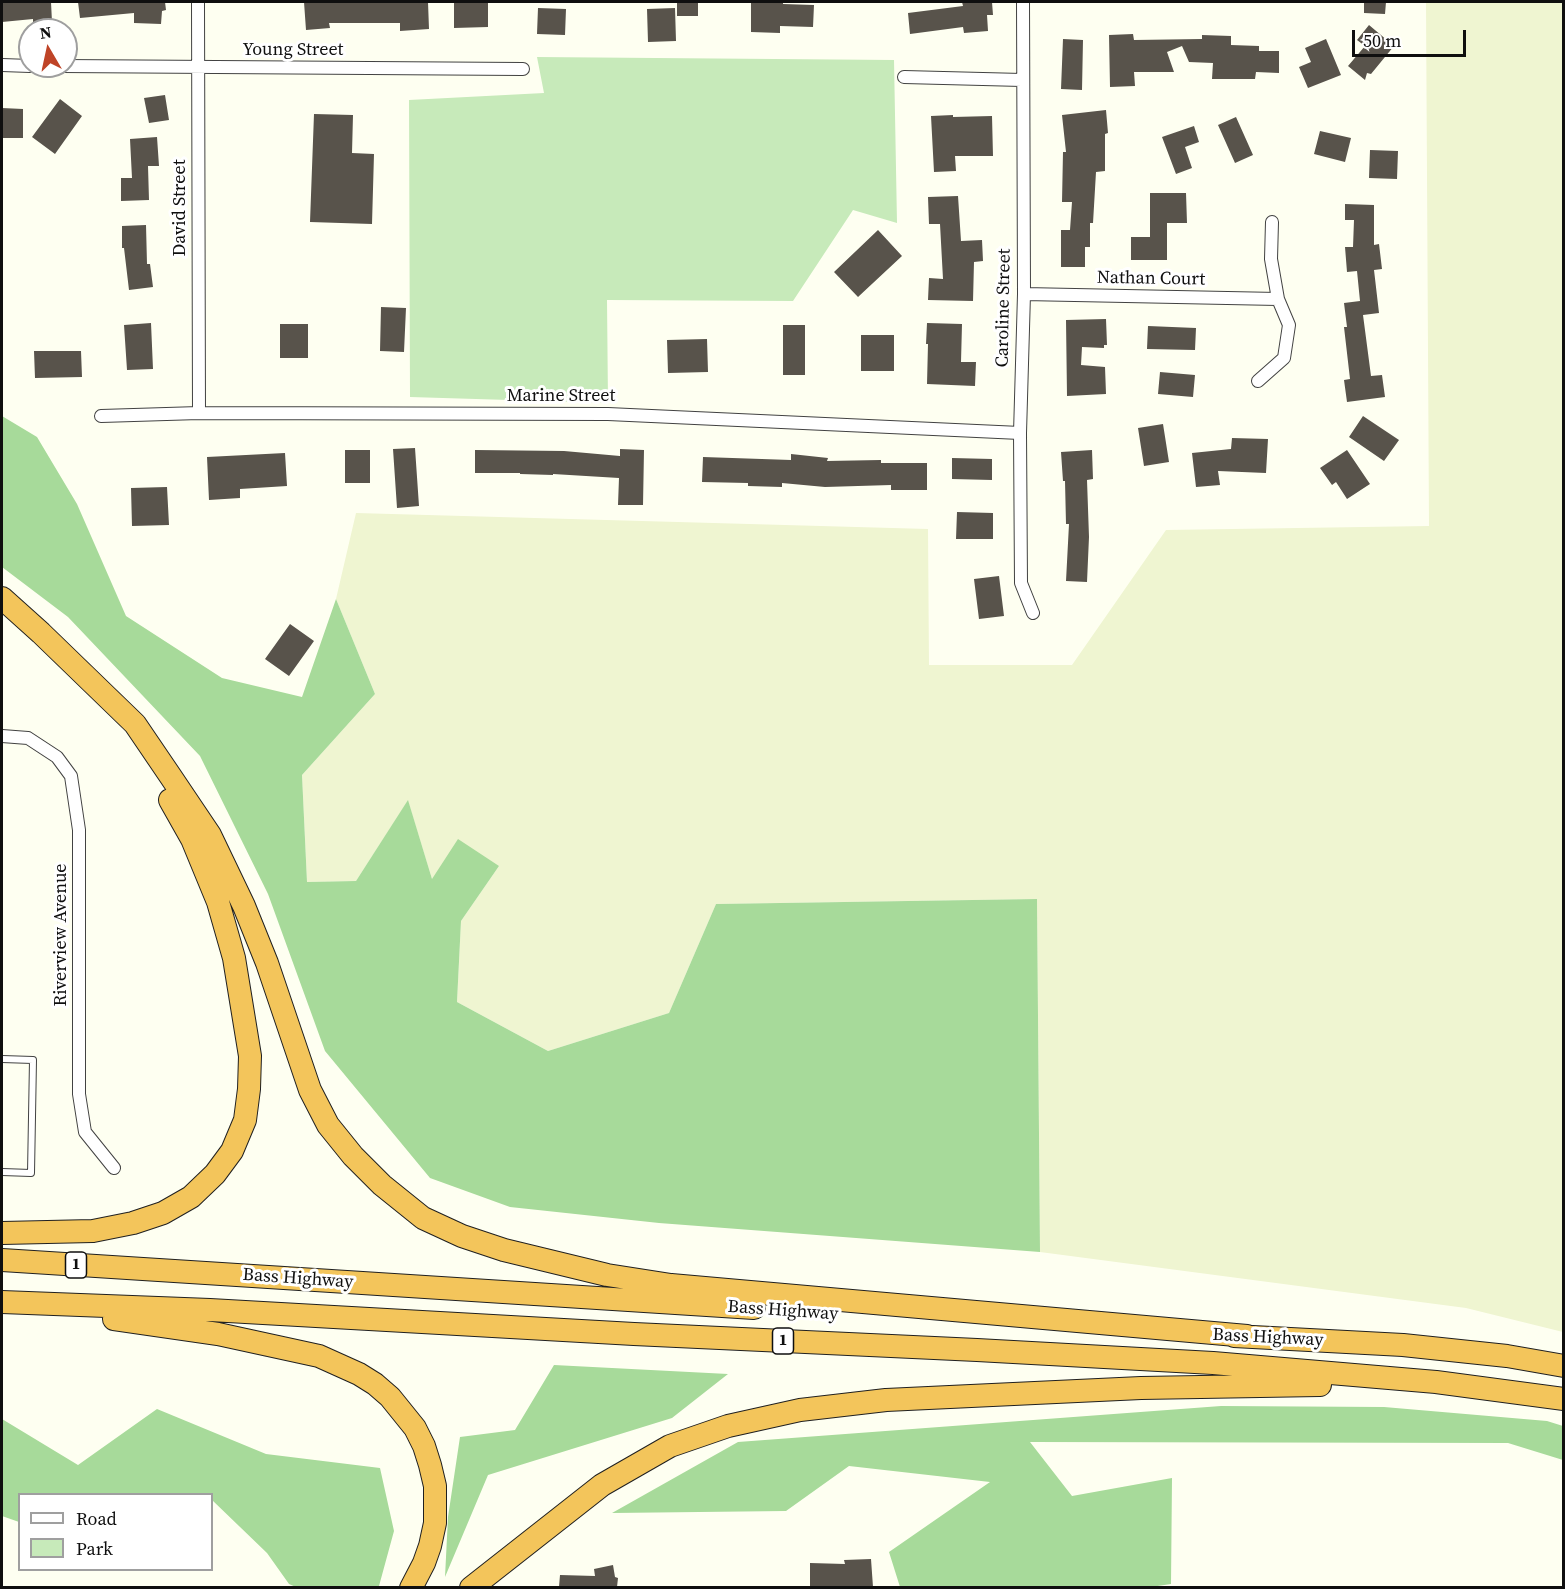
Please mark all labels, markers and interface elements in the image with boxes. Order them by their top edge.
north arrow [18,18,78,78]
scale bar [1355,18,1469,56]
text: N [38,20,53,44]
text: 50 m [1363,28,1401,53]
street label: Young Street [243,39,343,61]
street label: David Street [169,160,191,256]
street label: Caroline Street [992,248,1016,368]
street label: Nathan Court [1097,267,1205,291]
street label: Marine Street [507,385,615,407]
street label: Riverview Avenue [50,863,72,1007]
road number: 1 [66,1252,86,1278]
street label: Bass Highway [242,1264,354,1294]
street label: Bass Highway [727,1296,839,1326]
street label: Bass Highway [1212,1324,1324,1352]
road number: 1 [772,1328,794,1354]
legend [18,1493,213,1571]
text: Road [76,1506,117,1531]
text: Park [76,1536,113,1561]

